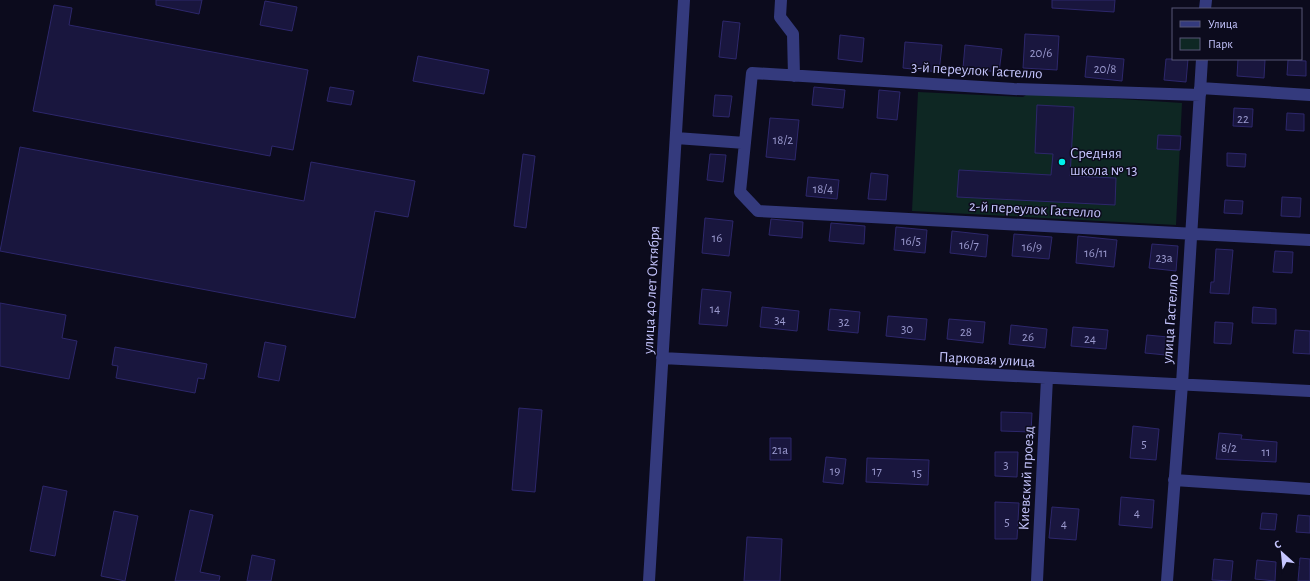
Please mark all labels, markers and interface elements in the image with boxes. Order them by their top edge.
legend [1172,8,1302,60]
text: Улица [1208,18,1238,30]
text: Парк [1208,38,1233,50]
house number: 20/6 [1030,47,1052,60]
street label: 3-й переулок Гастелло [911,60,1043,81]
house number: 20/8 [1094,63,1116,76]
house number: 22 [1237,113,1249,126]
house number: 18/2 [773,134,793,147]
place label: Средняя школа № 13 [1070,146,1138,178]
marker: Средняя школа № 13 [1057,157,1067,167]
house number: 18/4 [813,183,833,196]
street label: 2-й переулок Гастелло [969,199,1101,220]
street label: улица 40 лет Октября [641,226,662,355]
house number: 16 [712,232,722,245]
house number: 16/5 [901,235,921,248]
house number: 16/7 [959,239,979,252]
house number: 16/9 [1022,241,1042,254]
house number: 16/11 [1084,247,1108,260]
house number: 23а [1155,252,1173,265]
street label: улица Гастелло [1160,274,1181,365]
house number: 14 [710,303,720,316]
house number: 34 [774,314,786,327]
house number: 32 [838,316,850,329]
house number: 30 [901,323,913,336]
house number: 28 [960,326,972,339]
house number: 26 [1022,331,1034,344]
house number: 24 [1084,333,1096,346]
street label: Парковая улица [938,349,1036,370]
street label: Киевский проезд [1016,425,1037,531]
house number: 5 [1141,438,1147,451]
house number: 8/2 [1221,442,1237,455]
house number: 21а [772,444,788,457]
house number: 11 [1262,446,1270,459]
house number: 3 [1003,459,1009,472]
house number: 19 [830,465,840,478]
house number: 17 [872,465,883,478]
house number: 15 [912,467,922,480]
house number: 4 [1134,507,1140,520]
house number: 5 [1004,516,1010,529]
house number: 4 [1061,518,1067,531]
north arrow [1262,533,1302,573]
text: С [1272,538,1283,551]

